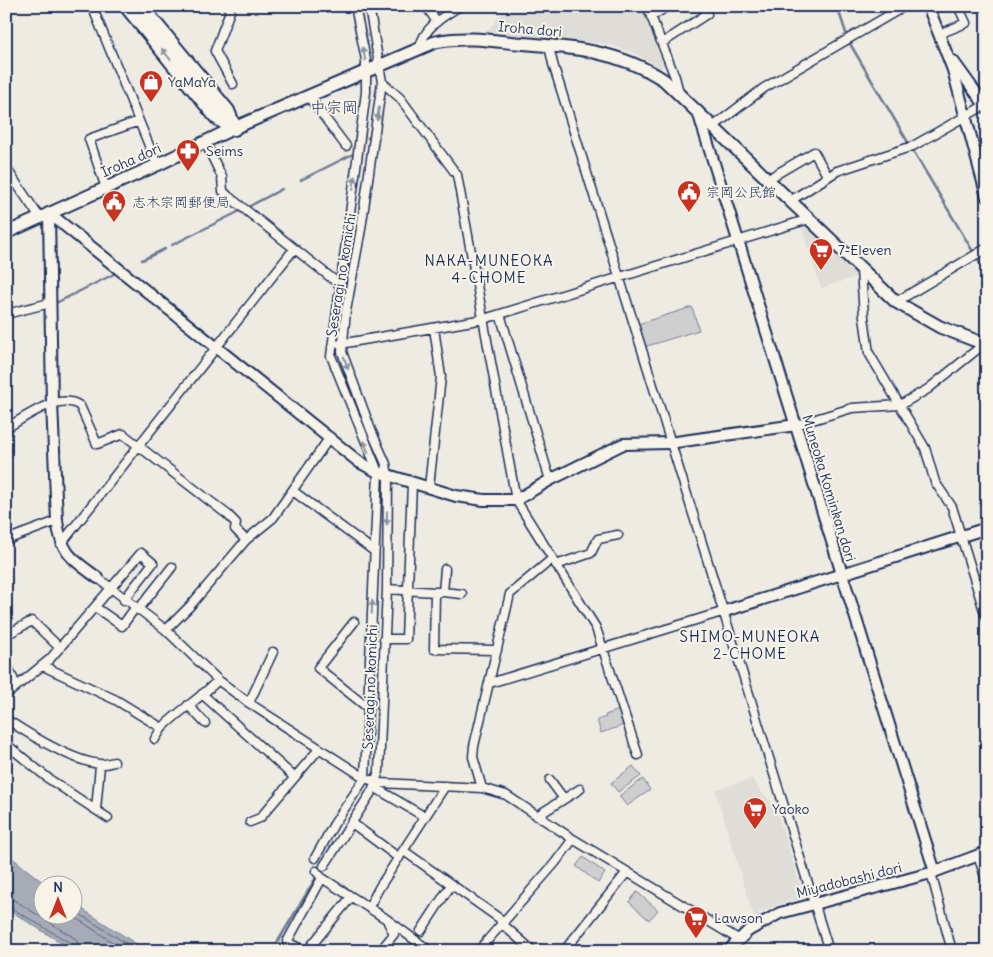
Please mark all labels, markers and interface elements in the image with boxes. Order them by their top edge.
street label: Iroha dori [497,17,563,41]
one-way arrow [360,45,368,61]
one-way arrow [160,48,171,61]
shop icon: YaMaYa [138,69,164,103]
place label: YaMaYa [168,73,216,91]
district label: 中宗岡 [310,97,358,117]
one-way arrow [373,107,381,123]
pharmacy icon: Seims [175,138,201,172]
street label: Iroha dori [98,139,164,181]
place label: Seims [206,142,243,160]
one-way arrow [350,175,358,191]
public building icon: 宗岡公民館 [676,179,702,213]
place label: 宗岡公民館 [706,183,776,201]
public building icon: 志木宗岡郵便局 [101,189,127,223]
place label: 志木宗岡郵便局 [132,193,230,211]
street label: Seseragi no komichi [322,212,360,338]
supermarket icon: 7-Eleven [808,237,834,271]
place label: 7-Eleven [838,241,892,259]
district label: NAKA-MUNEOKA 4-CHOME [424,251,554,287]
one-way arrow [342,356,350,371]
street label: Muneoka Kominkan dori [798,412,860,564]
one-way arrow [362,440,370,454]
one-way arrow [383,510,391,526]
one-way arrow [368,599,376,615]
street label: Seseragi no komichi [359,624,381,750]
district label: SHIMO-MUNEOKA 2-CHOME [680,627,820,663]
supermarket icon: Yaoko [742,796,768,830]
place label: Yaoko [772,800,810,818]
street label: Miyadobashi dori [794,858,904,902]
north arrow [32,874,82,924]
text: N [53,878,63,896]
supermarket icon: Lawson [683,905,709,939]
place label: Lawson [714,909,763,927]

